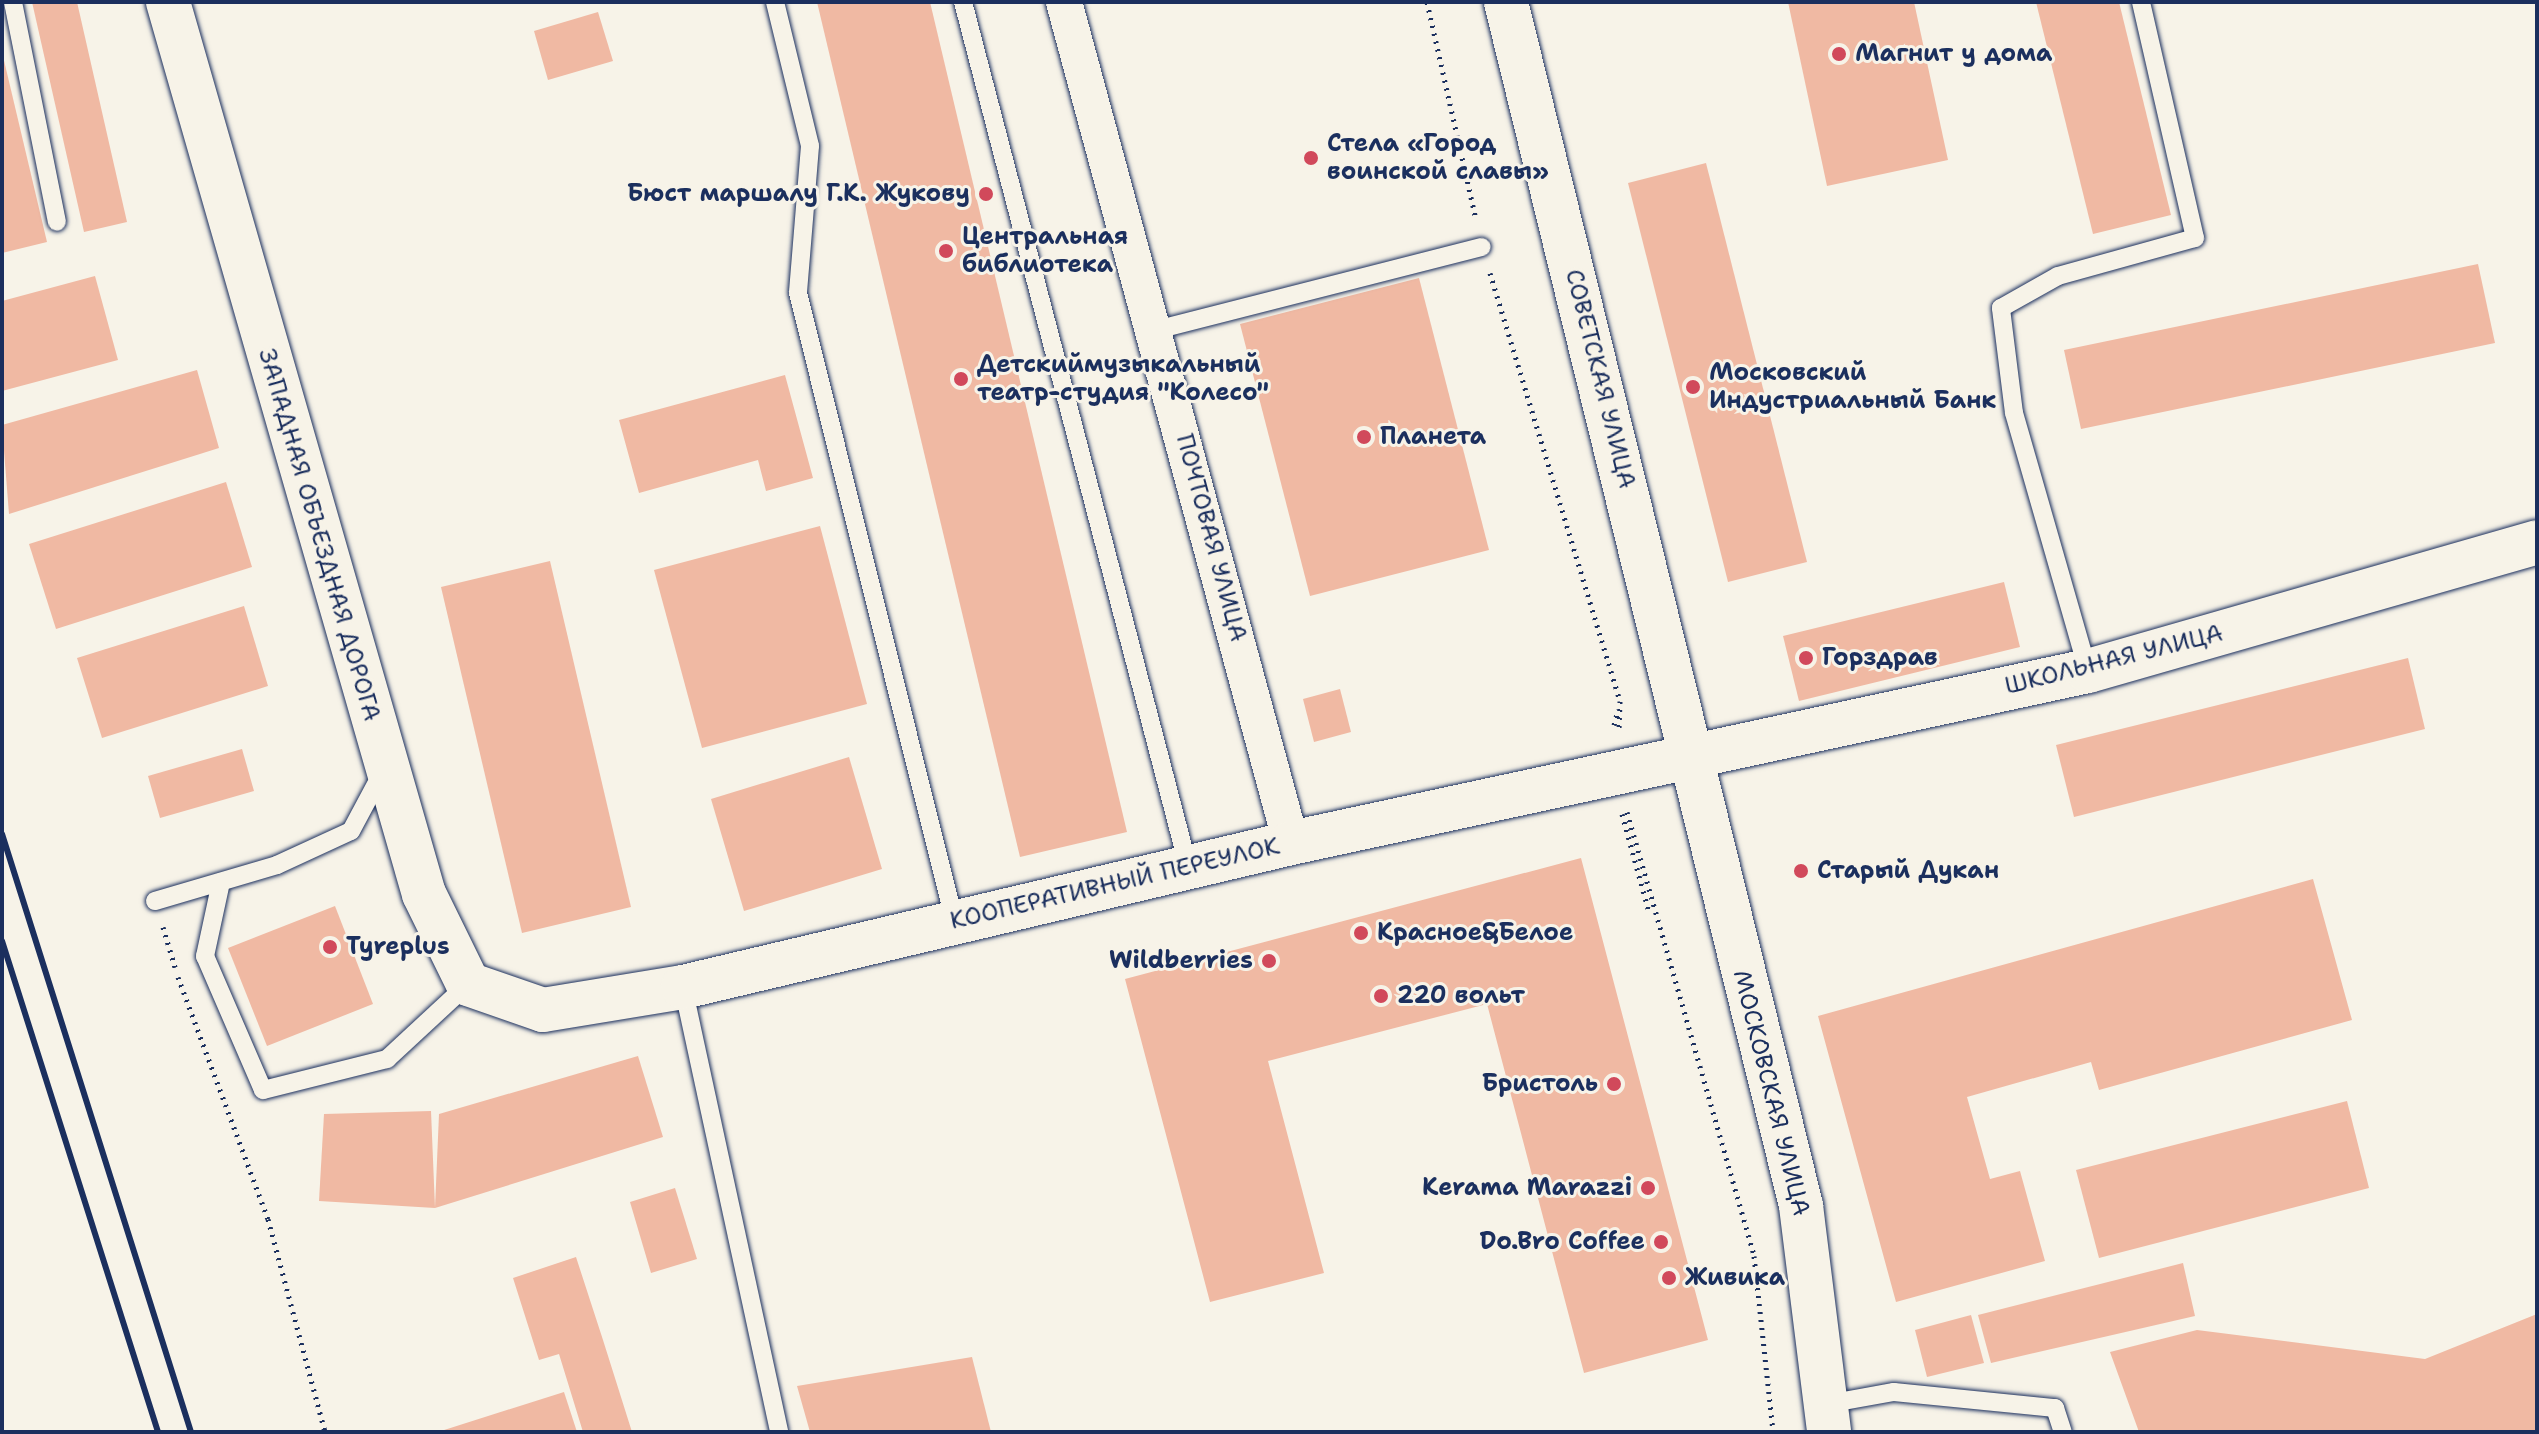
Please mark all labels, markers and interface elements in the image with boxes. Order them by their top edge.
place label: Магнит у дома [1855,40,2052,68]
marker: Магнит у дома [1830,45,1848,63]
place label: Стела «Город воинской славы» [1327,130,1549,186]
marker: Стела «Город воинской славы» [1302,149,1320,167]
place label: Бюст маршалу Г.К. Жукову [627,180,970,208]
marker: Бюст маршалу Г.К. Жукову [977,185,995,203]
place label: Центральная библиотека [962,223,1128,279]
marker: Центральная библиотека [937,242,955,260]
street label: СОВЕТСКАЯ УЛИЦА [1559,266,1641,492]
street label: ЗАПАДНАЯ ОБЪЕЗДНАЯ ДОРОГА [252,345,386,725]
place label: Детскиймузыкальный театр-студия "Колесо" [977,351,1269,407]
place label: Московский Индустриальный Банк [1709,359,1996,415]
marker: Детскиймузыкальный театр-студия "Колесо" [952,370,970,388]
marker: Московский Индустриальный Банк [1684,378,1702,396]
place label: Планета [1380,423,1486,451]
marker: Планета [1355,428,1373,446]
street label: ПОЧТОВАЯ УЛИЦА [1169,431,1253,645]
street label: ШКОЛЬНАЯ УЛИЦА [2002,619,2226,701]
place label: Горздрав [1822,644,1938,672]
marker: Горздрав [1797,649,1815,667]
street label: КООПЕРАТИВНЫЙ ПЕРЕУЛОК [947,832,1283,936]
place label: Старый Дукан [1817,857,1999,885]
marker: Старый Дукан [1792,862,1810,880]
place label: Красное&Белое [1377,919,1573,947]
marker: Красное&Белое [1352,924,1370,942]
place label: Tyreplus [346,933,450,961]
marker: Tyreplus [321,938,339,956]
place label: Wildberries [1109,947,1253,975]
marker: Wildberries [1260,952,1278,970]
street label: МОСКОВСКАЯ УЛИЦА [1726,967,1816,1219]
place label: 220 вольт [1397,982,1525,1010]
marker: 220 вольт [1372,987,1390,1005]
place label: Бристоль [1482,1070,1598,1098]
marker: Бристоль [1605,1075,1623,1093]
place label: Kerama Marazzi [1422,1174,1632,1202]
marker: Kerama Marazzi [1639,1179,1657,1197]
place label: Do.Bro Coffee [1480,1228,1645,1256]
marker: Do.Bro Coffee [1652,1233,1670,1251]
place label: Живика [1685,1264,1785,1292]
marker: Живика [1660,1269,1678,1287]

